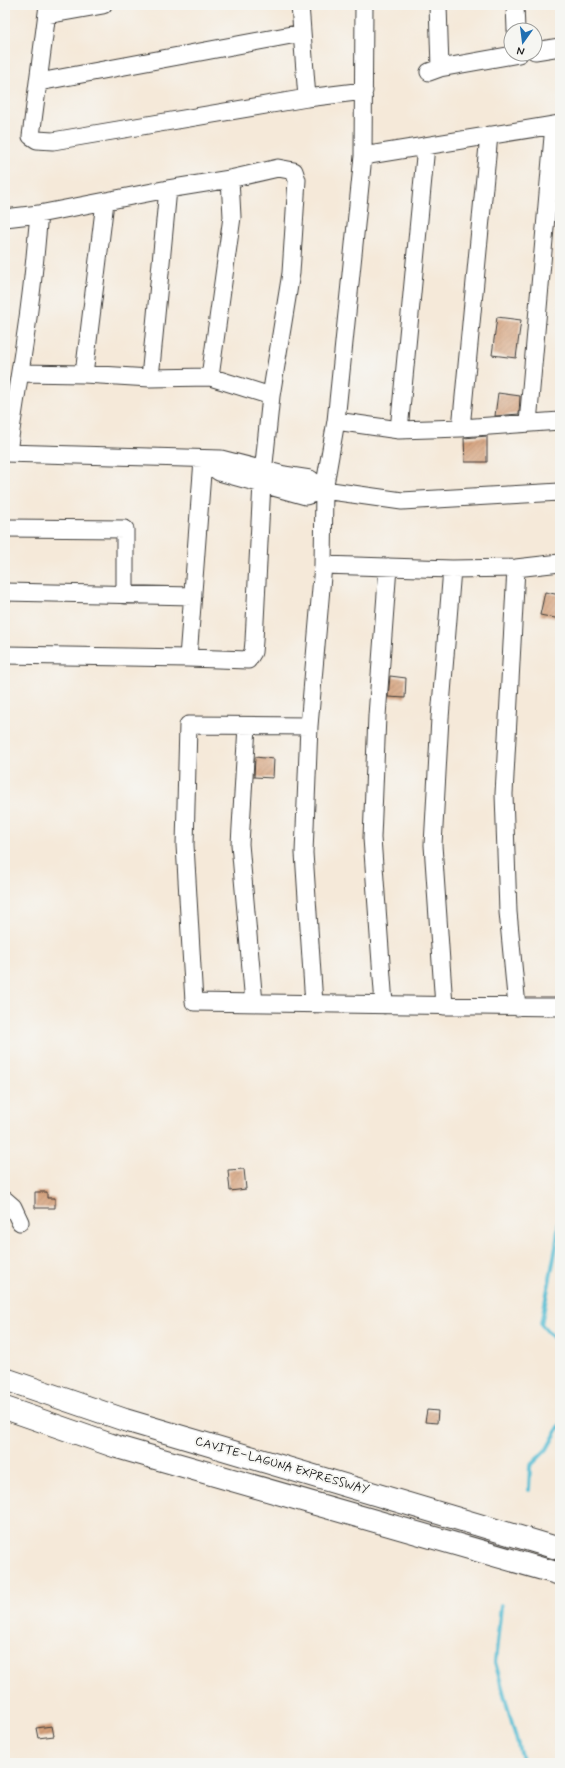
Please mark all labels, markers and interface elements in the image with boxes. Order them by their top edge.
north arrow [503,22,543,62]
text: N [516,43,526,58]
street label: CAVITE–LAGUNA EXPRESSWAY [193,1433,371,1499]

